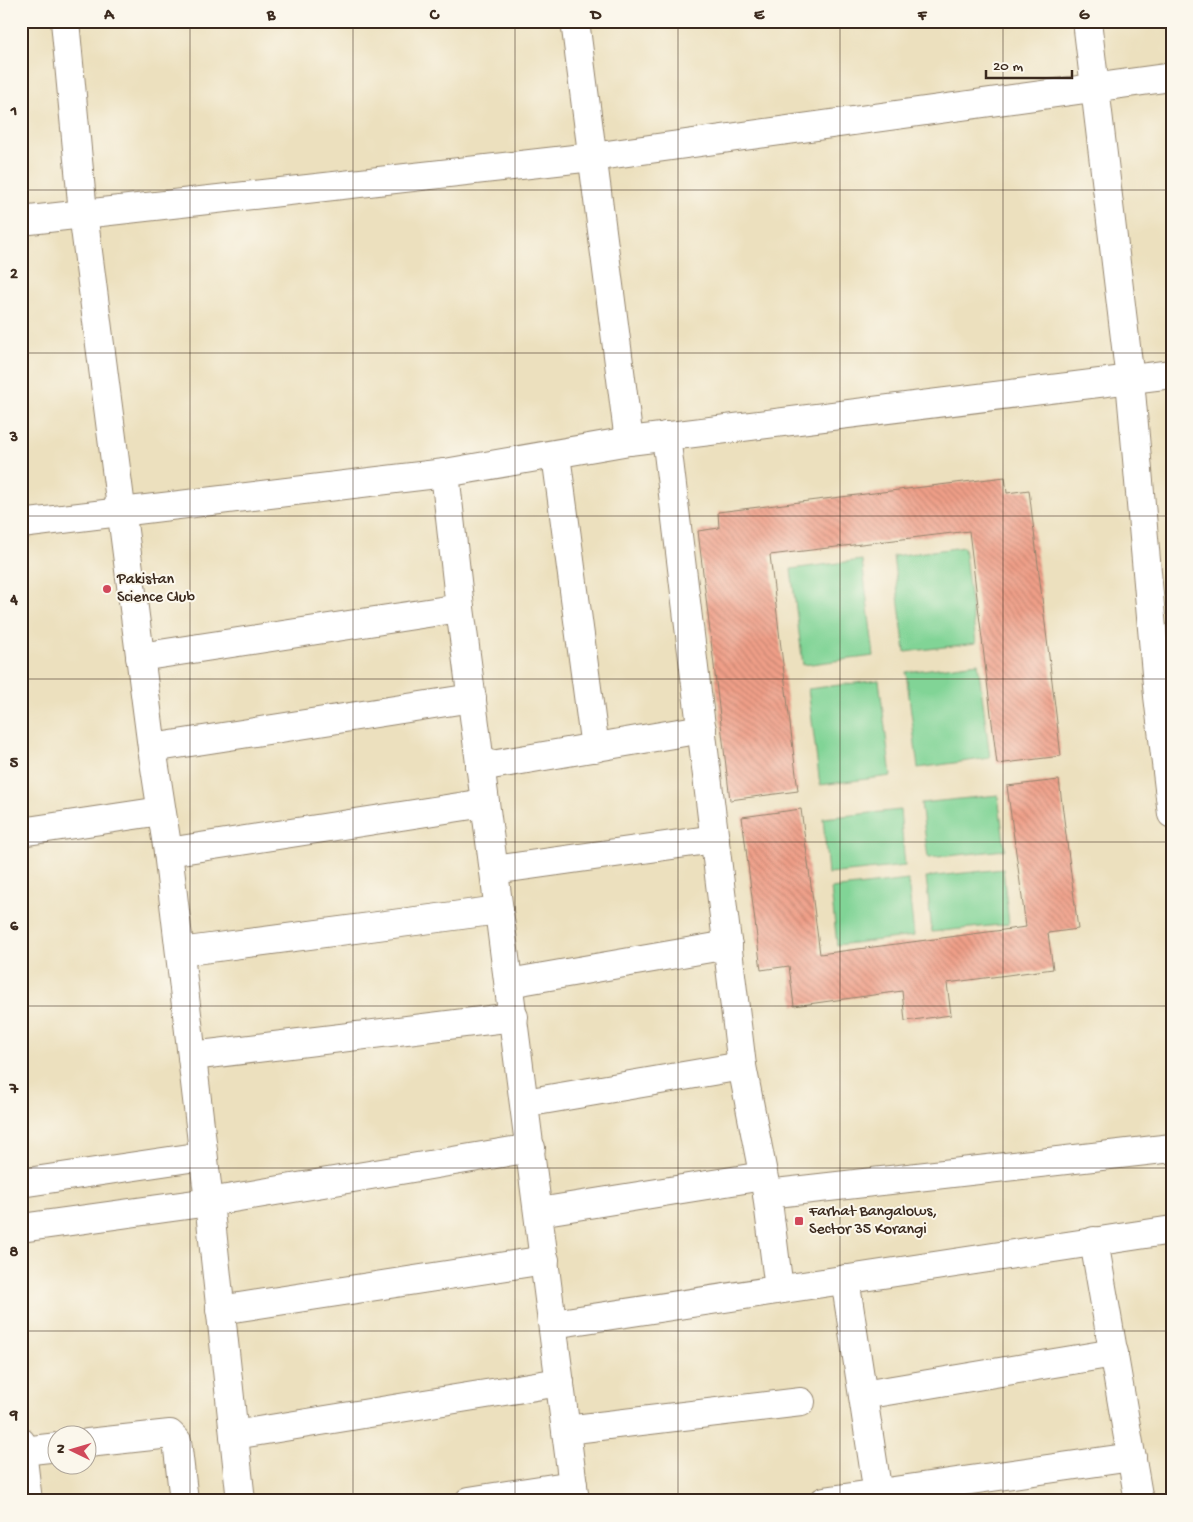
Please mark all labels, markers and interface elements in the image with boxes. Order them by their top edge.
text: A [103,7,115,26]
text: B [266,7,276,26]
text: C [429,7,440,26]
text: D [589,7,602,26]
text: E [754,7,765,26]
text: F [917,7,928,26]
text: G [1079,7,1090,26]
scale bar [986,48,1072,80]
text: 20 m [993,58,1023,76]
text: 1 [10,103,17,122]
text: 2 [10,266,18,285]
text: 3 [9,429,18,448]
place label: Pakistan Science Club [116,571,195,608]
marker: Pakistan Science Club [101,583,113,595]
text: 4 [9,592,18,611]
text: 5 [10,755,19,774]
text: 6 [10,918,19,937]
text: 7 [9,1081,19,1100]
place label: Farhat Bangalows, Sector 35 Korangi [808,1203,937,1240]
marker: Farhat Bangalows, Sector 35 Korangi [793,1215,805,1227]
text: 8 [10,1244,19,1263]
text: 9 [9,1407,18,1426]
north arrow [48,1424,98,1474]
text: N [53,1444,70,1454]

